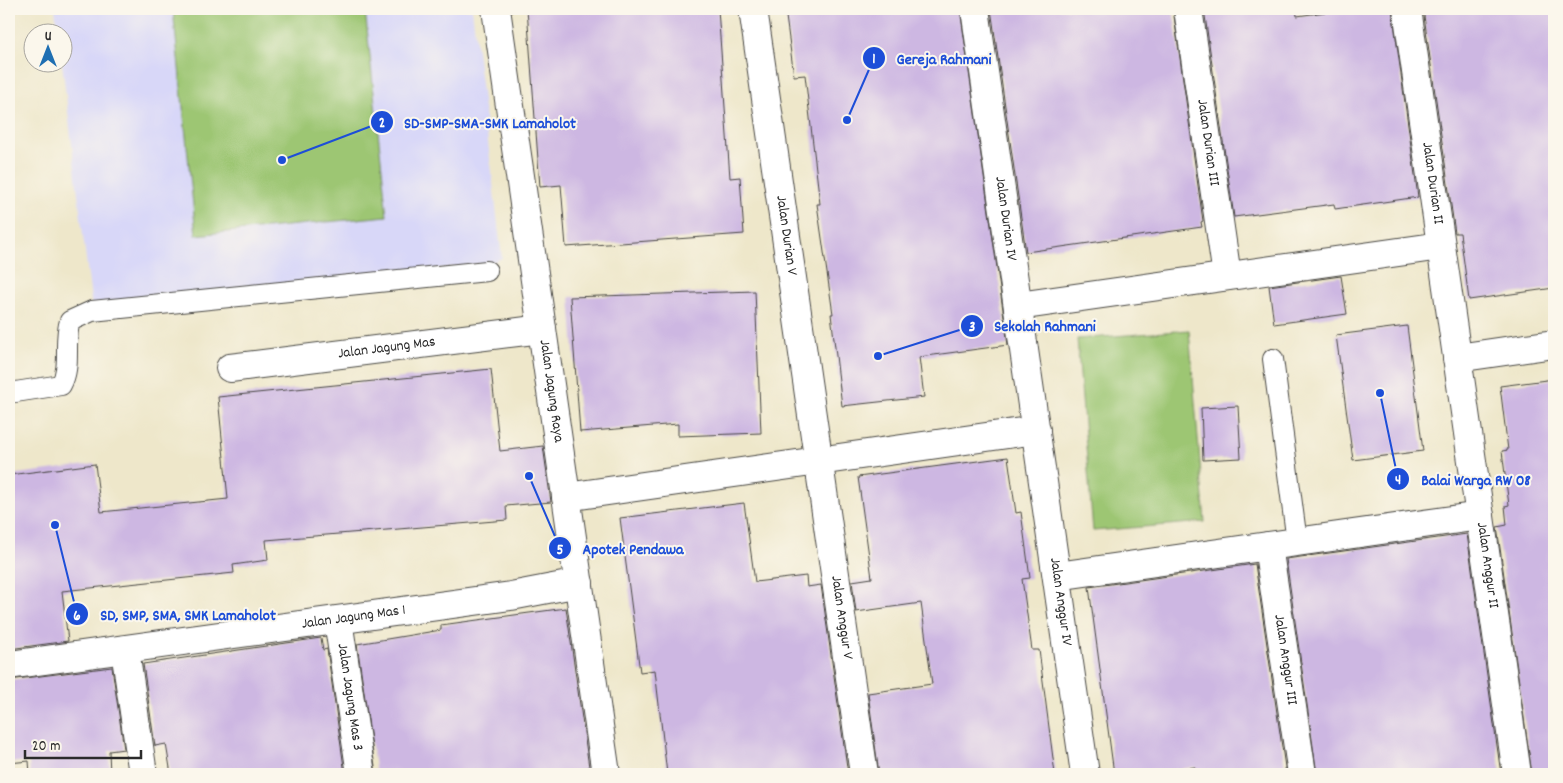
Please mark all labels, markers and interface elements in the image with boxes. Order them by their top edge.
north arrow [22,22,72,72]
text: U [45,27,52,47]
callout: Gereja Rahmani [862,42,1002,73]
text: 1 [872,49,876,71]
text: Gereja Rahmani [897,49,992,72]
street label: Jalan Durian III [1190,98,1225,188]
callout: SD-SMP-SMA-SMK Lamaholot [370,107,586,138]
text: 2 [379,113,385,135]
text: SD-SMP-SMA-SMK Lamaholot [404,113,576,136]
street label: Jalan Durian II [1415,141,1449,226]
street label: Jalan Durian IV [988,175,1022,263]
street label: Jalan Durian V [769,194,803,278]
callout: Sekolah Rahmani [959,310,1106,341]
text: Sekolah Rahmani [994,316,1096,339]
text: 3 [969,317,976,339]
street label: Jalan Jagung Mas [337,331,437,365]
street label: Jalan Jagung Raya [533,338,569,445]
callout: Balai Warga RW 08 [1386,464,1541,495]
text: 4 [1395,470,1401,492]
text: Balai Warga RW 08 [1421,470,1531,493]
street label: Jalan Anggur II [1470,521,1504,610]
callout: Apotek Pendawa [547,533,693,564]
text: Apotek Pendawa [583,539,685,562]
text: 5 [557,540,564,562]
street label: Jalan Anggur IV [1043,556,1078,648]
street label: Jalan Anggur V [824,574,858,662]
callout: SD, SMP, SMA, SMK Lamaholot [65,599,286,630]
street label: Jalan Jagung Mas 1 [300,600,407,636]
text: SD, SMP, SMA, SMK Lamaholot [100,605,276,628]
text: 6 [73,606,81,628]
street label: Jalan Anggur III [1267,613,1303,707]
street label: Jalan Jagung Mas 3 [331,642,368,752]
scale bar [25,728,141,760]
text: 20 m [32,736,60,758]

